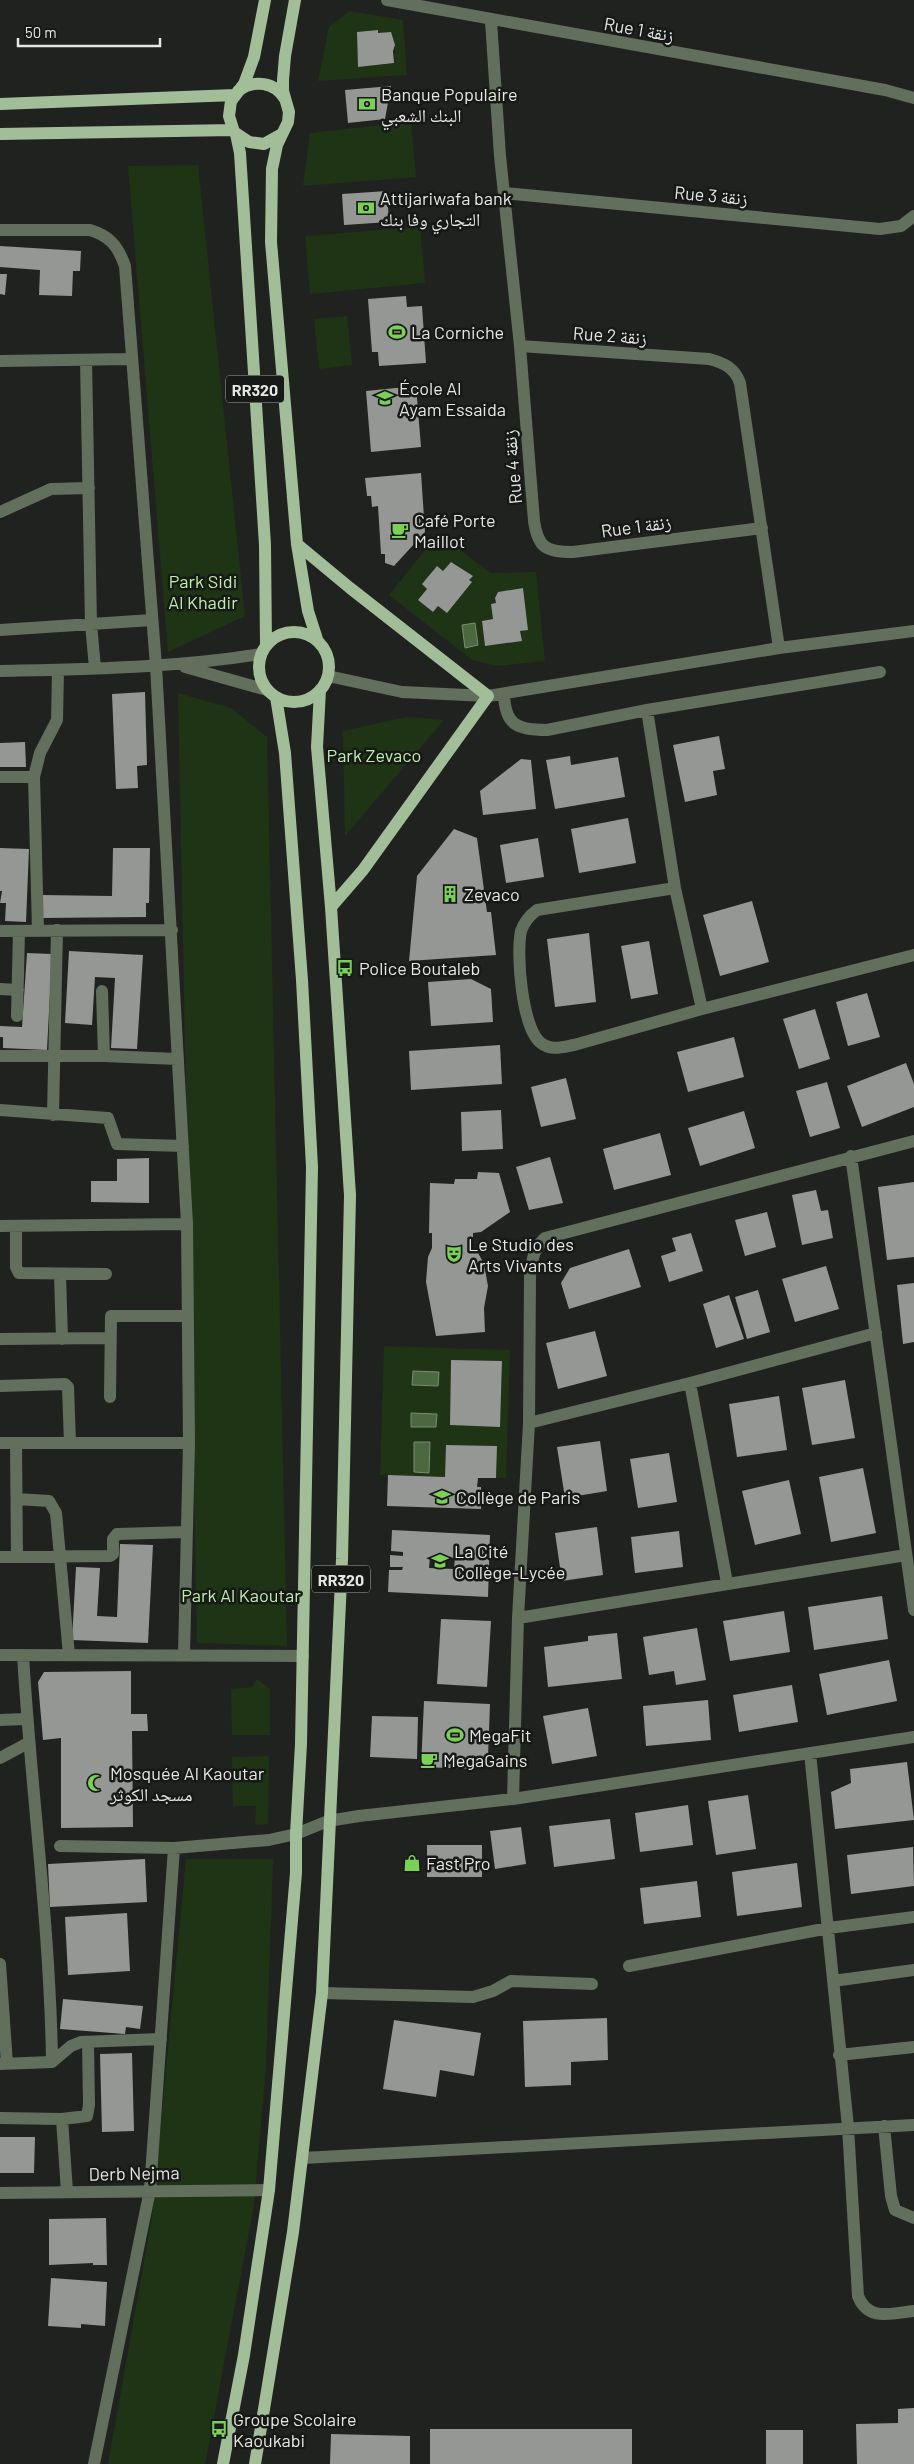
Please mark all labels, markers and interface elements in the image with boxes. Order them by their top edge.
street label: Rue 1 زنقة [602,12,676,46]
scale bar [18,15,160,47]
text: 50 m [25,23,57,41]
place label: Banque Populaire البنك الشعبي [381,83,518,131]
bank icon: Banque Populaire البنك الشعبي [357,94,377,114]
street label: Rue 3 زنقة [673,181,749,209]
place label: Attijariwafa bank التجاري وفا بنك [380,187,512,235]
bank icon: Attijariwafa bank التجاري وفا بنك [356,198,376,218]
place label: La Corniche [411,321,504,343]
street label: Rue 2 زنقة [572,321,648,349]
sports icon: La Corniche [387,322,407,342]
road number: RR320 [226,376,284,402]
place label: École Al Ayam Essaida [399,377,506,420]
school or university icon: École Al Ayam Essaida [375,388,395,408]
street label: Rue 4 زنقة [498,429,526,505]
place label: Café Porte Maillot [414,509,496,552]
street label: Rue 1 زنقة [599,510,673,542]
cafe icon: Café Porte Maillot [390,520,410,540]
park label: Park Sidi Al Khadir [168,570,238,613]
park label: Park Zevaco [327,744,421,766]
place label: Zevaco [464,883,520,905]
building icon: Zevaco [440,884,460,904]
place label: Police Boutaleb [359,957,480,979]
bus stop icon: Police Boutaleb [335,958,355,978]
place label: Le Studio des Arts Vivants [468,1233,574,1276]
theatre icon: Le Studio des Arts Vivants [444,1244,464,1264]
place label: Collège de Paris [456,1486,580,1508]
school or university icon: Collège de Paris [432,1487,452,1507]
place label: La Cité Collège-Lycée [454,1540,565,1583]
school or university icon: La Cité Collège-Lycée [430,1551,450,1571]
road number: RR320 [312,1566,370,1592]
park label: Park Al Kaoutar [181,1584,301,1606]
place label: MegaFit [469,1724,532,1746]
sports icon: MegaFit [445,1725,465,1745]
place label: MegaGains [443,1749,527,1771]
cafe icon: MegaGains [419,1750,439,1770]
place label: Mosquée Al Kaoutar مسجد الكوثر [109,1762,265,1805]
mosque icon: Mosquée Al Kaoutar مسجد الكوثر [86,1773,106,1793]
place label: Fast Pro [426,1852,491,1874]
shop icon: Fast Pro [402,1853,422,1873]
street label: Derb Nejma [88,2161,180,2185]
place label: Groupe Scolaire Kaoukabi [233,2408,357,2451]
bus stop icon: Groupe Scolaire Kaoukabi [209,2419,229,2439]

